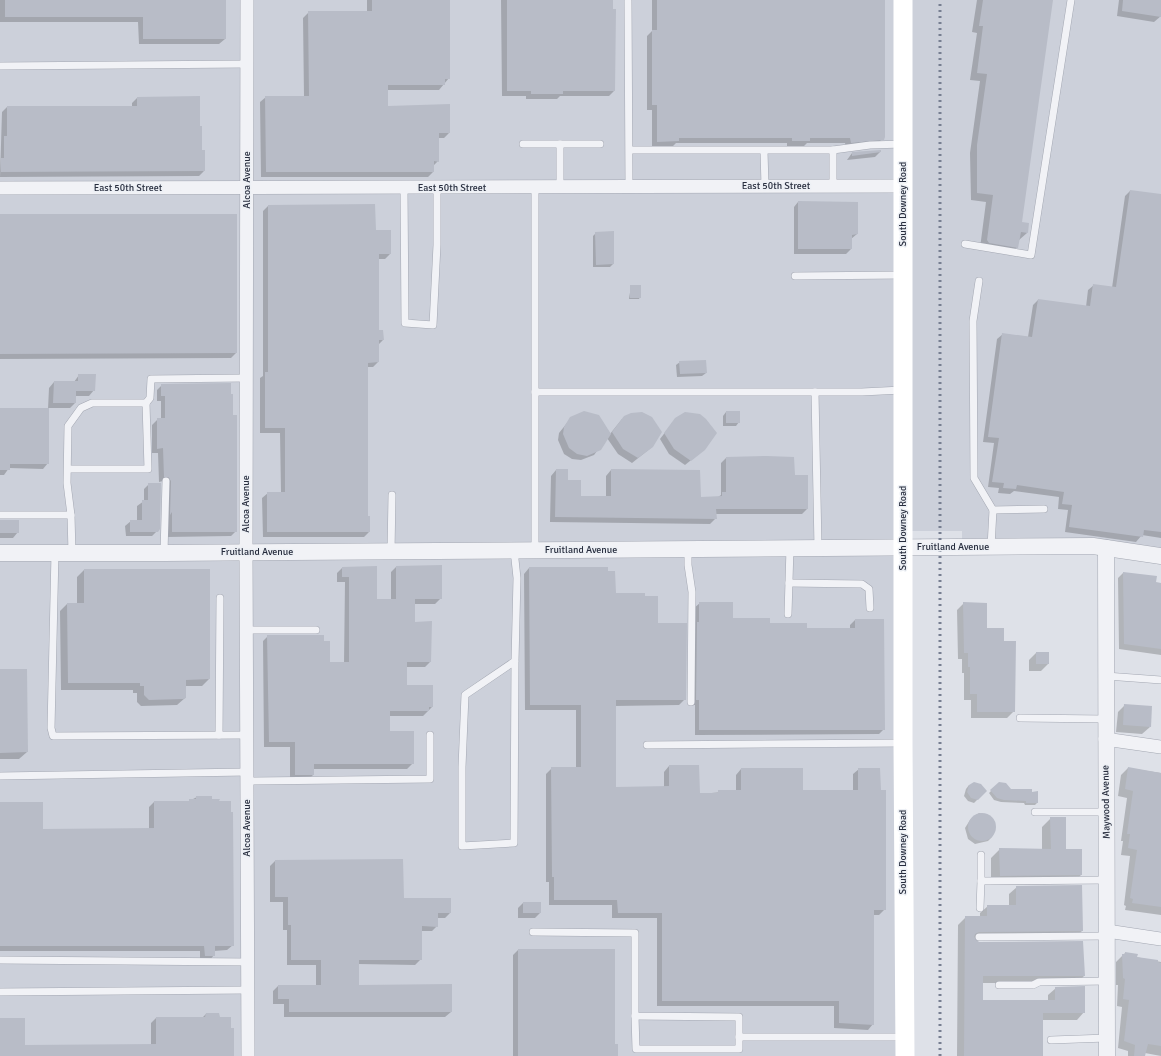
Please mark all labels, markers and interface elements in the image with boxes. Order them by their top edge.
street label: Alcoa Avenue [241,151,253,209]
street label: South Downey Road [897,162,909,246]
street label: East 50th Street [742,180,811,192]
street label: East 50th Street [94,182,163,194]
street label: East 50th Street [418,182,487,194]
street label: Alcoa Avenue [240,475,252,533]
street label: South Downey Road [897,486,909,570]
street label: Fruitland Avenue [917,541,989,553]
street label: Fruitland Avenue [545,544,617,556]
street label: Fruitland Avenue [221,546,293,558]
street label: Maywood Avenue [1099,765,1113,839]
street label: Alcoa Avenue [241,799,253,857]
street label: South Downey Road [897,810,909,894]

